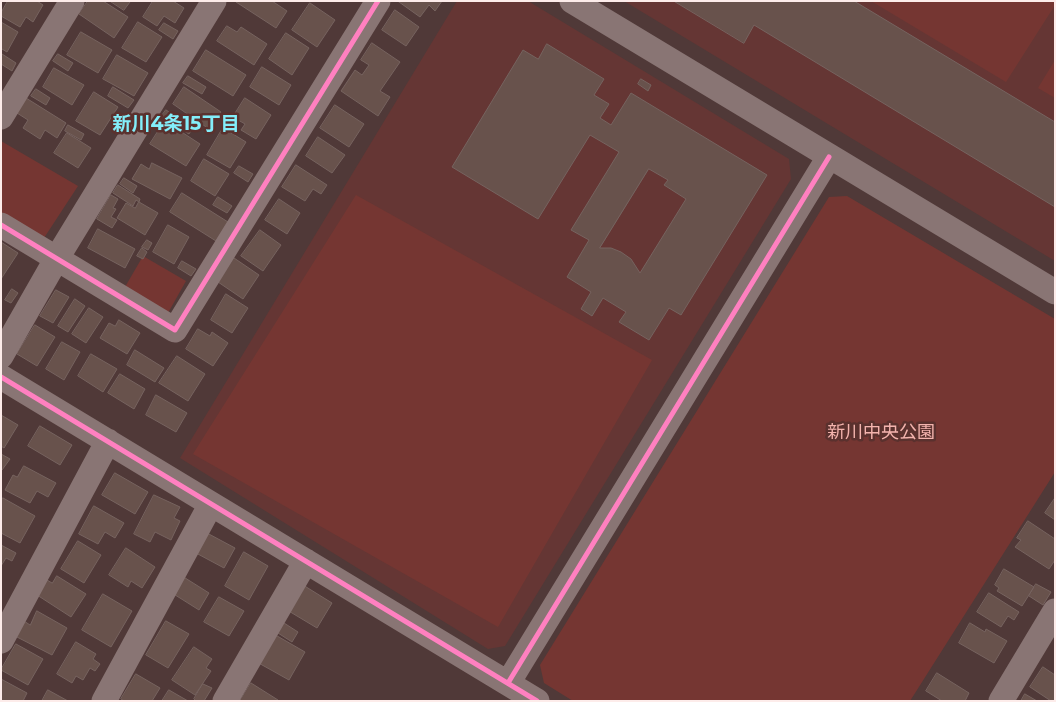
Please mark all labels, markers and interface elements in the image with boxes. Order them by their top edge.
district label: 新川4条15丁目 [113,113,239,135]
park label: 新川中央公園 [827,422,935,444]

